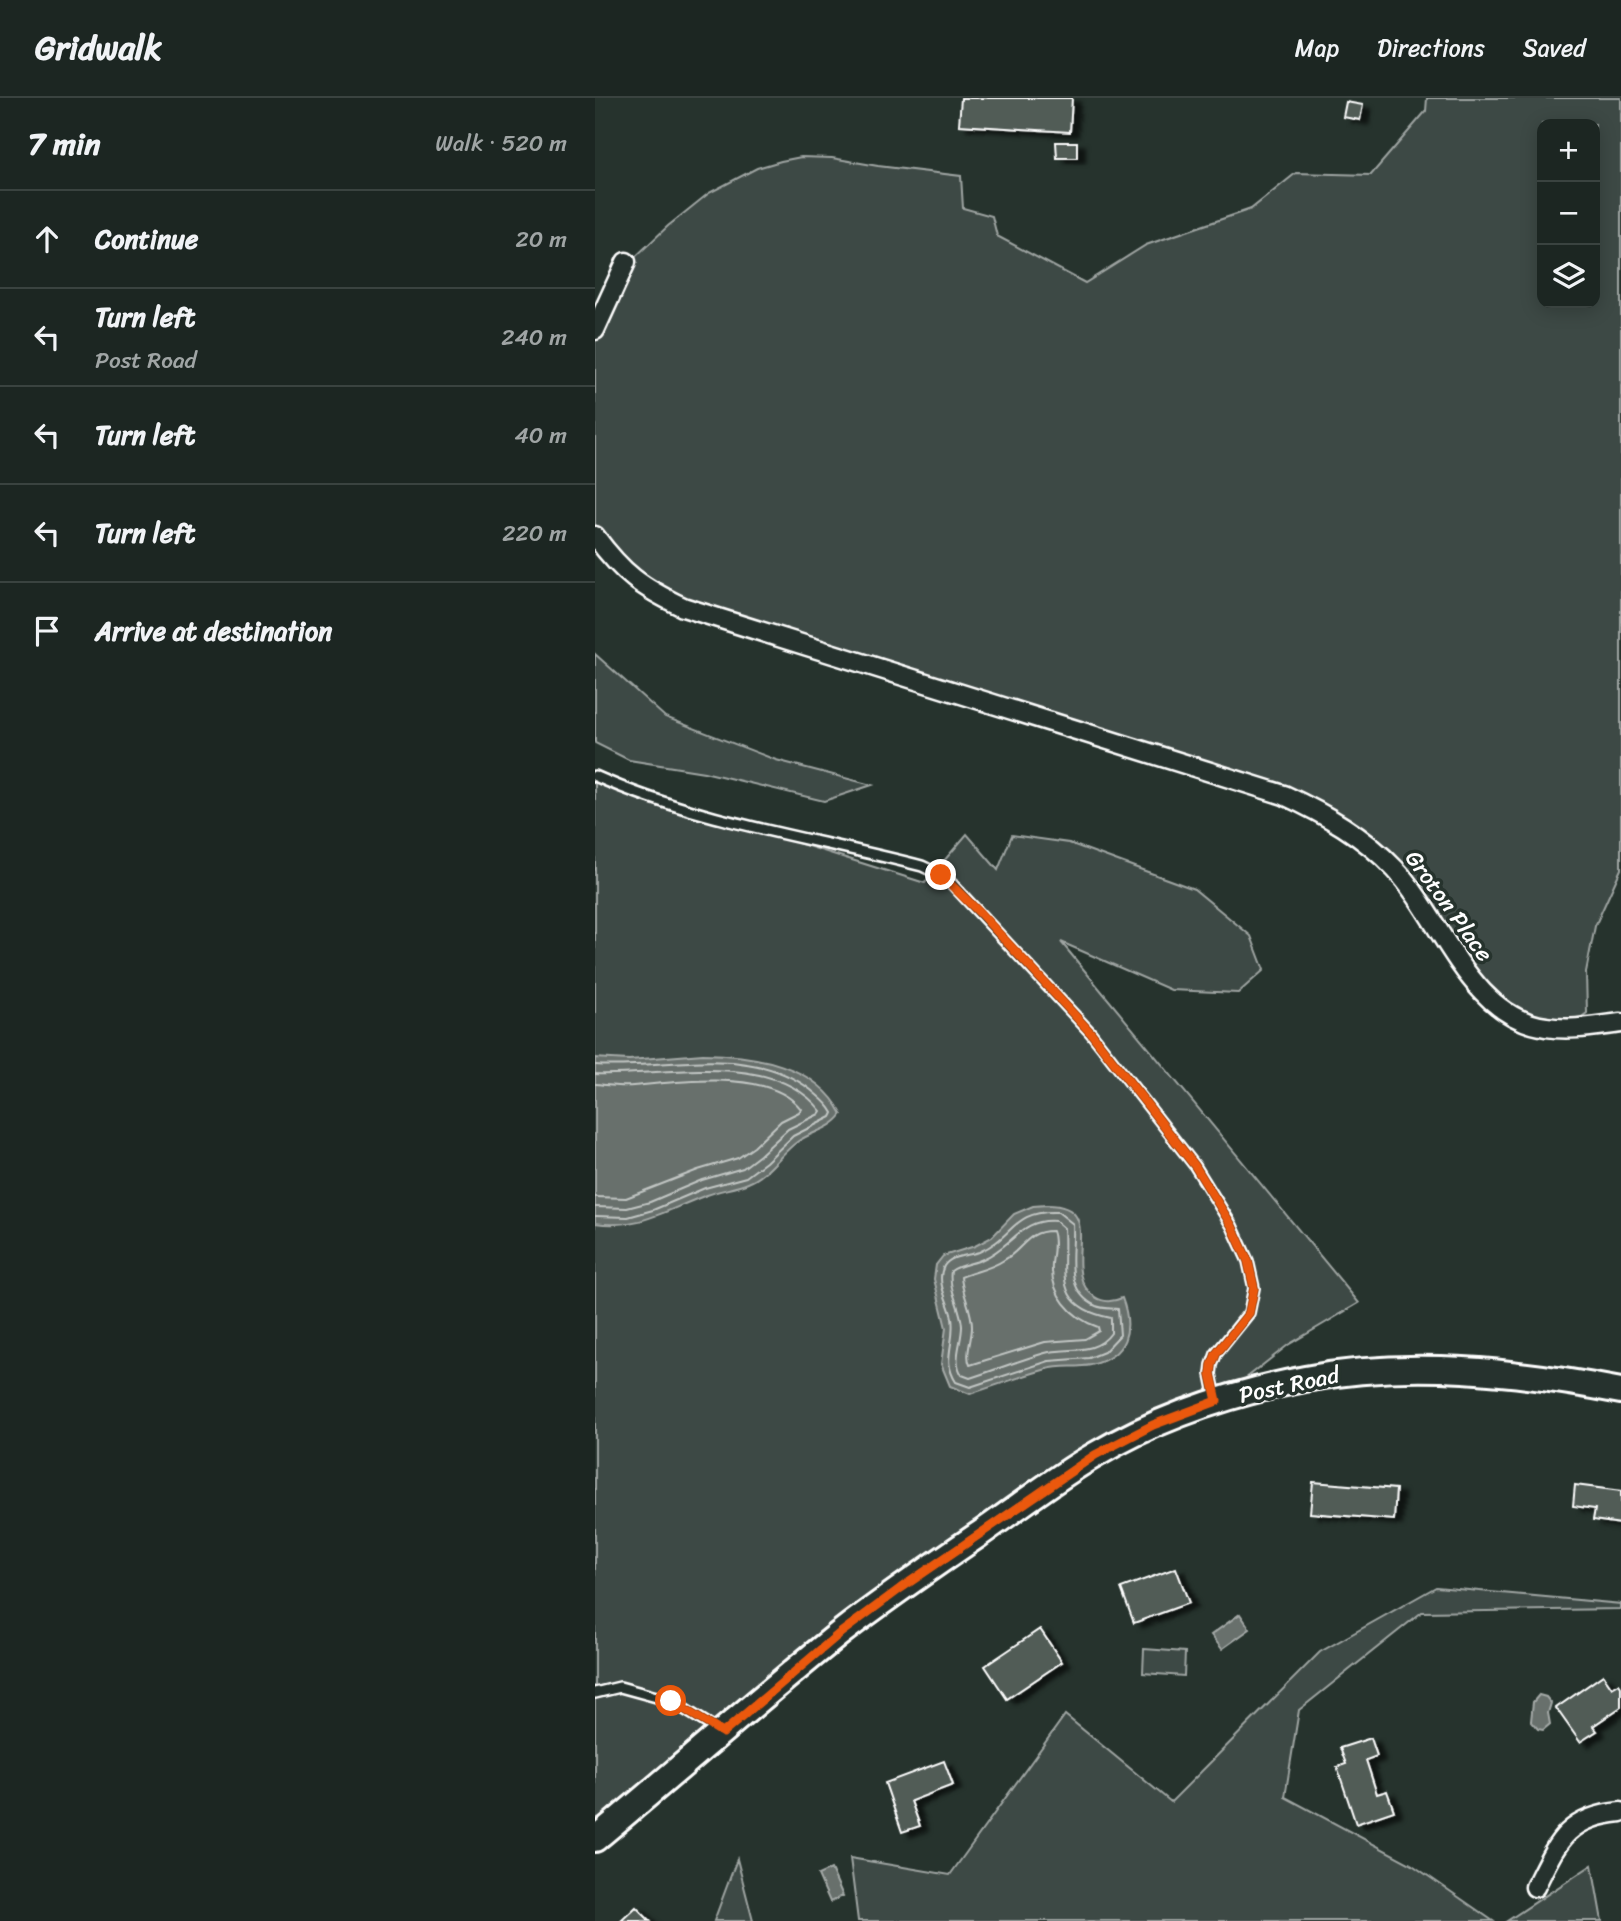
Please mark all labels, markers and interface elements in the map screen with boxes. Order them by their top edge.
text: Gridwalk [35,19,162,77]
text: Map [1295,27,1339,69]
text: Directions [1377,27,1485,69]
text: Saved [1523,27,1586,69]
text: 7 min [28,117,100,171]
map controls [1537,119,1600,308]
button: + [1537,119,1600,182]
text: Walk · 520 m [435,123,567,164]
button: − [1537,182,1600,245]
text: Continue [95,216,198,262]
text: 20 m [516,219,567,260]
icon: ahead [28,220,66,258]
button: layers [1537,245,1600,308]
text: Turn left [95,294,195,340]
text: 240 m [501,317,567,358]
icon: left [28,318,66,356]
text: Post Road [95,340,197,381]
text: Turn left [95,412,195,458]
text: 40 m [514,415,567,456]
icon: left [28,416,66,454]
text: Turn left [95,510,195,556]
text: 220 m [502,513,567,554]
icon: left [28,514,66,552]
text: Arrive at destination [95,608,332,654]
icon: arrive [28,612,66,650]
street label: Groton Place [1394,841,1504,971]
route end [925,859,956,890]
street label: Post Road [1235,1354,1345,1416]
route start [655,1685,686,1716]

